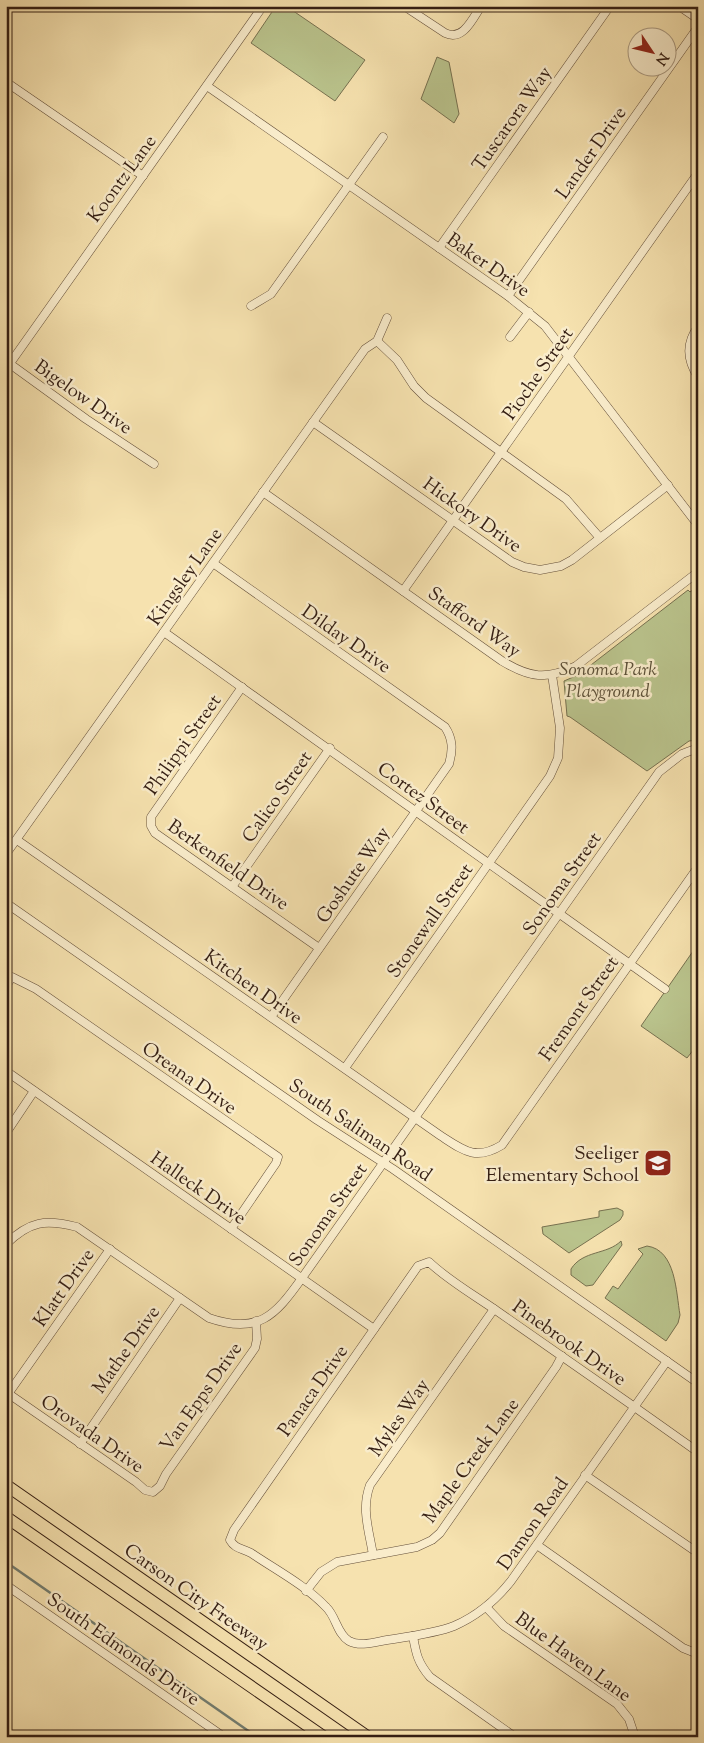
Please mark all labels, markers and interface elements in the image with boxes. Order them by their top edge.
north arrow [626,28,676,78]
text: N [650,48,672,69]
street label: Tuscarora Way [467,61,560,177]
street label: Lander Drive [550,102,634,205]
street label: Koontz Lane [82,130,164,229]
street label: Baker Drive [440,227,535,305]
street label: Pioche Street [497,322,581,426]
street label: Bigelow Drive [28,354,137,442]
street label: Hickory Drive [416,472,527,560]
street label: Kingsley Lane [142,523,230,632]
street label: Stafford Way [422,581,526,665]
street label: Dilday Drive [295,599,396,681]
park label: Sonoma Park Playground [559,657,657,706]
street label: Philippi Street [139,689,229,801]
street label: Calico Street [236,746,320,849]
street label: Cortez Street [371,756,475,842]
street label: Berkenfield Drive [161,814,294,918]
street label: Goshute Way [311,821,398,929]
street label: Sonoma Street [517,827,609,942]
street label: Stonewall Street [381,858,481,984]
street label: Kitchen Drive [198,944,307,1032]
street label: Fremont Street [534,951,627,1067]
street label: Oreana Drive [135,1036,242,1122]
street label: South Saliman Road [283,1073,437,1189]
place label: Seeliger Elementary School [486,1141,639,1190]
street label: Halleck Drive [144,1146,251,1232]
school or university icon: Seeliger Elementary School [643,1148,673,1178]
street label: Sonoma Street [283,1158,375,1273]
street label: Klatt Drive [28,1244,102,1333]
street label: Pinebrook Drive [506,1295,631,1394]
street label: Mathe Drive [87,1301,167,1400]
street label: Van Epps Drive [154,1337,250,1458]
street label: Panaca Drive [273,1340,356,1443]
street label: Myles Way [363,1373,437,1463]
street label: Orovada Drive [34,1389,149,1481]
street label: Maple Creek Lane [417,1393,527,1530]
street label: Damon Road [492,1472,576,1576]
street label: Carson City Freeway [118,1538,274,1658]
street label: South Edmonds Drive [40,1587,205,1713]
street label: Blue Haven Lane [509,1607,636,1710]

